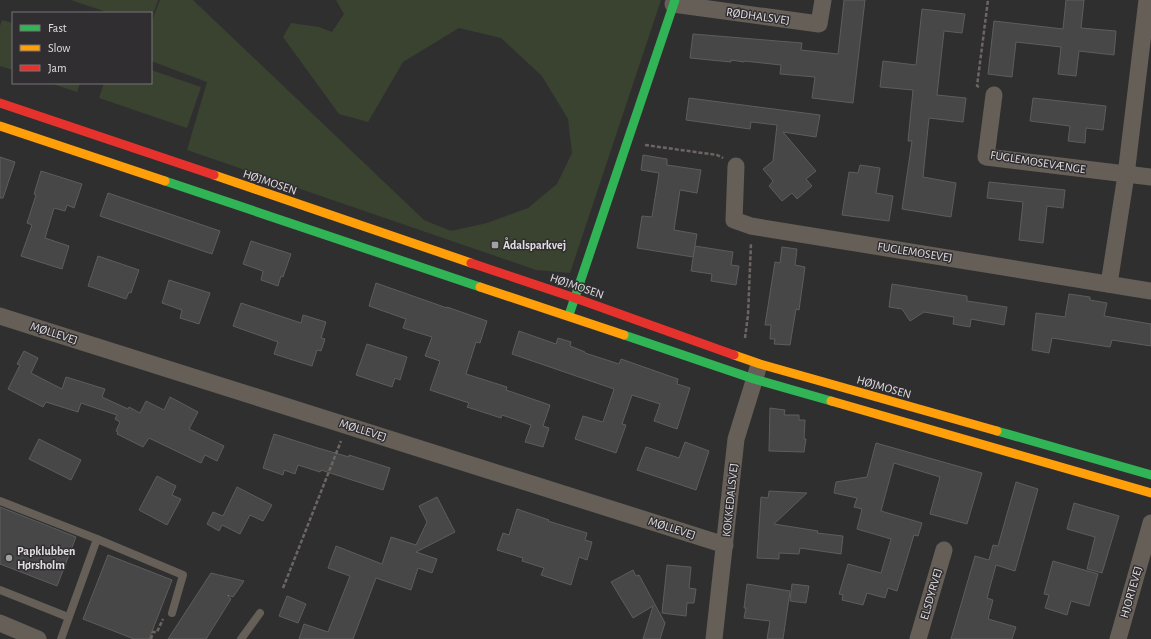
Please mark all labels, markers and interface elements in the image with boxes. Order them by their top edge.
street label: RØDHALSVEJ [725,6,791,26]
legend [12,12,152,84]
text: Fast [48,22,67,34]
text: Slow [48,42,70,54]
text: Jam [48,62,67,74]
street label: FUGLEMOSEVÆNGE [989,149,1087,175]
street label: HØJMOSEN [242,167,298,197]
place label: Ådalsparkvej [503,237,566,252]
marker: Ådalsparkvej [490,240,500,250]
street label: FUGLEMOSEVEJ [877,240,953,264]
street label: HØJMOSEN [549,271,605,301]
street label: MØLLEVEJ [29,320,79,346]
street label: HØJMOSEN [855,374,913,400]
street label: MØLLEVEJ [338,417,388,443]
street label: KOKKEDALSVEJ [720,462,740,538]
street label: MØLLEVEJ [647,515,697,541]
place label: Papklubben Hørsholm [17,545,75,571]
marker: Papklubben Hørsholm [4,553,14,563]
street label: HJORTEVEJ [1118,565,1144,619]
street label: ELSDYRVEJ [918,567,944,621]

